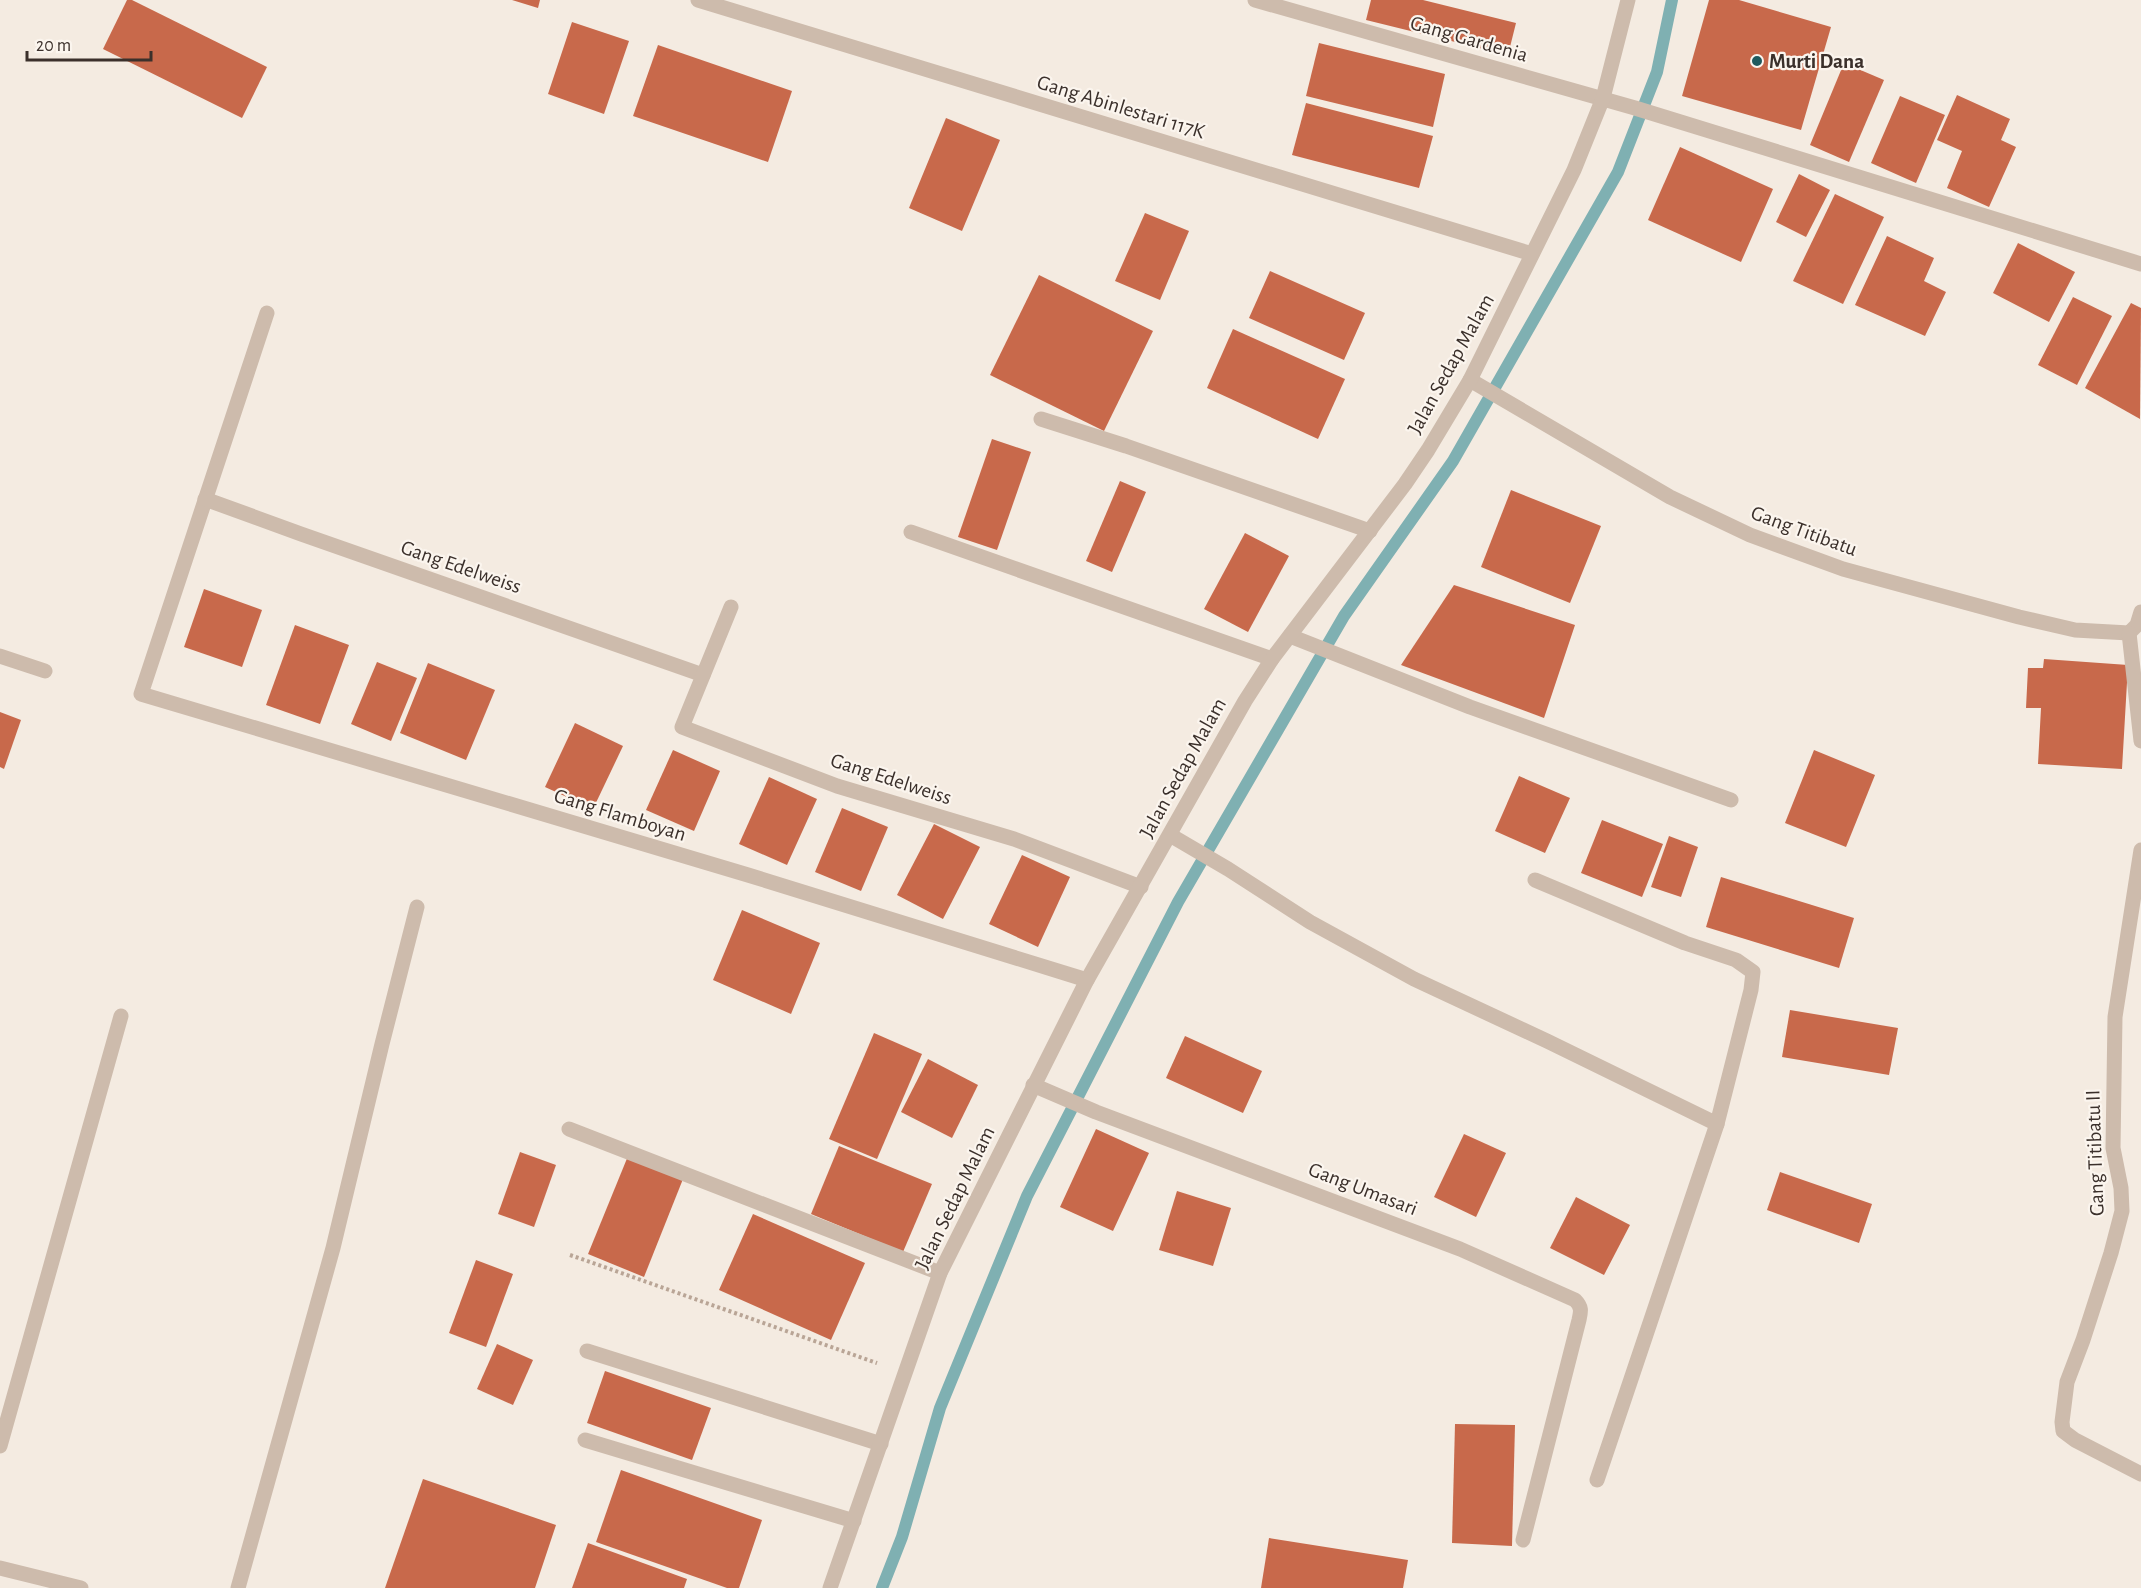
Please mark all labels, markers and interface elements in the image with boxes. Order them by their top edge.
street label: Gang Gardenia [1408,12,1530,66]
scale bar [27,24,152,62]
text: 20 m [36,37,71,55]
place label: Murti Dana [1769,51,1864,72]
marker: Murti Dana [1750,54,1764,68]
street label: Gang Abinlestari 117K [1035,72,1208,143]
street label: Jalan Sedap Malam [1404,291,1498,437]
street label: Gang Titibatu [1748,502,1860,560]
street label: Gang Edelweiss [398,537,524,597]
street label: Jalan Sedap Malam [1136,695,1230,841]
street label: Gang Edelweiss [828,750,954,808]
street label: Gang Flamboyan [552,785,688,845]
street label: Gang Titibatu II [2082,1090,2108,1216]
street label: Jalan Sedap Malam [911,1123,999,1273]
street label: Gang Umasari [1306,1159,1420,1219]

